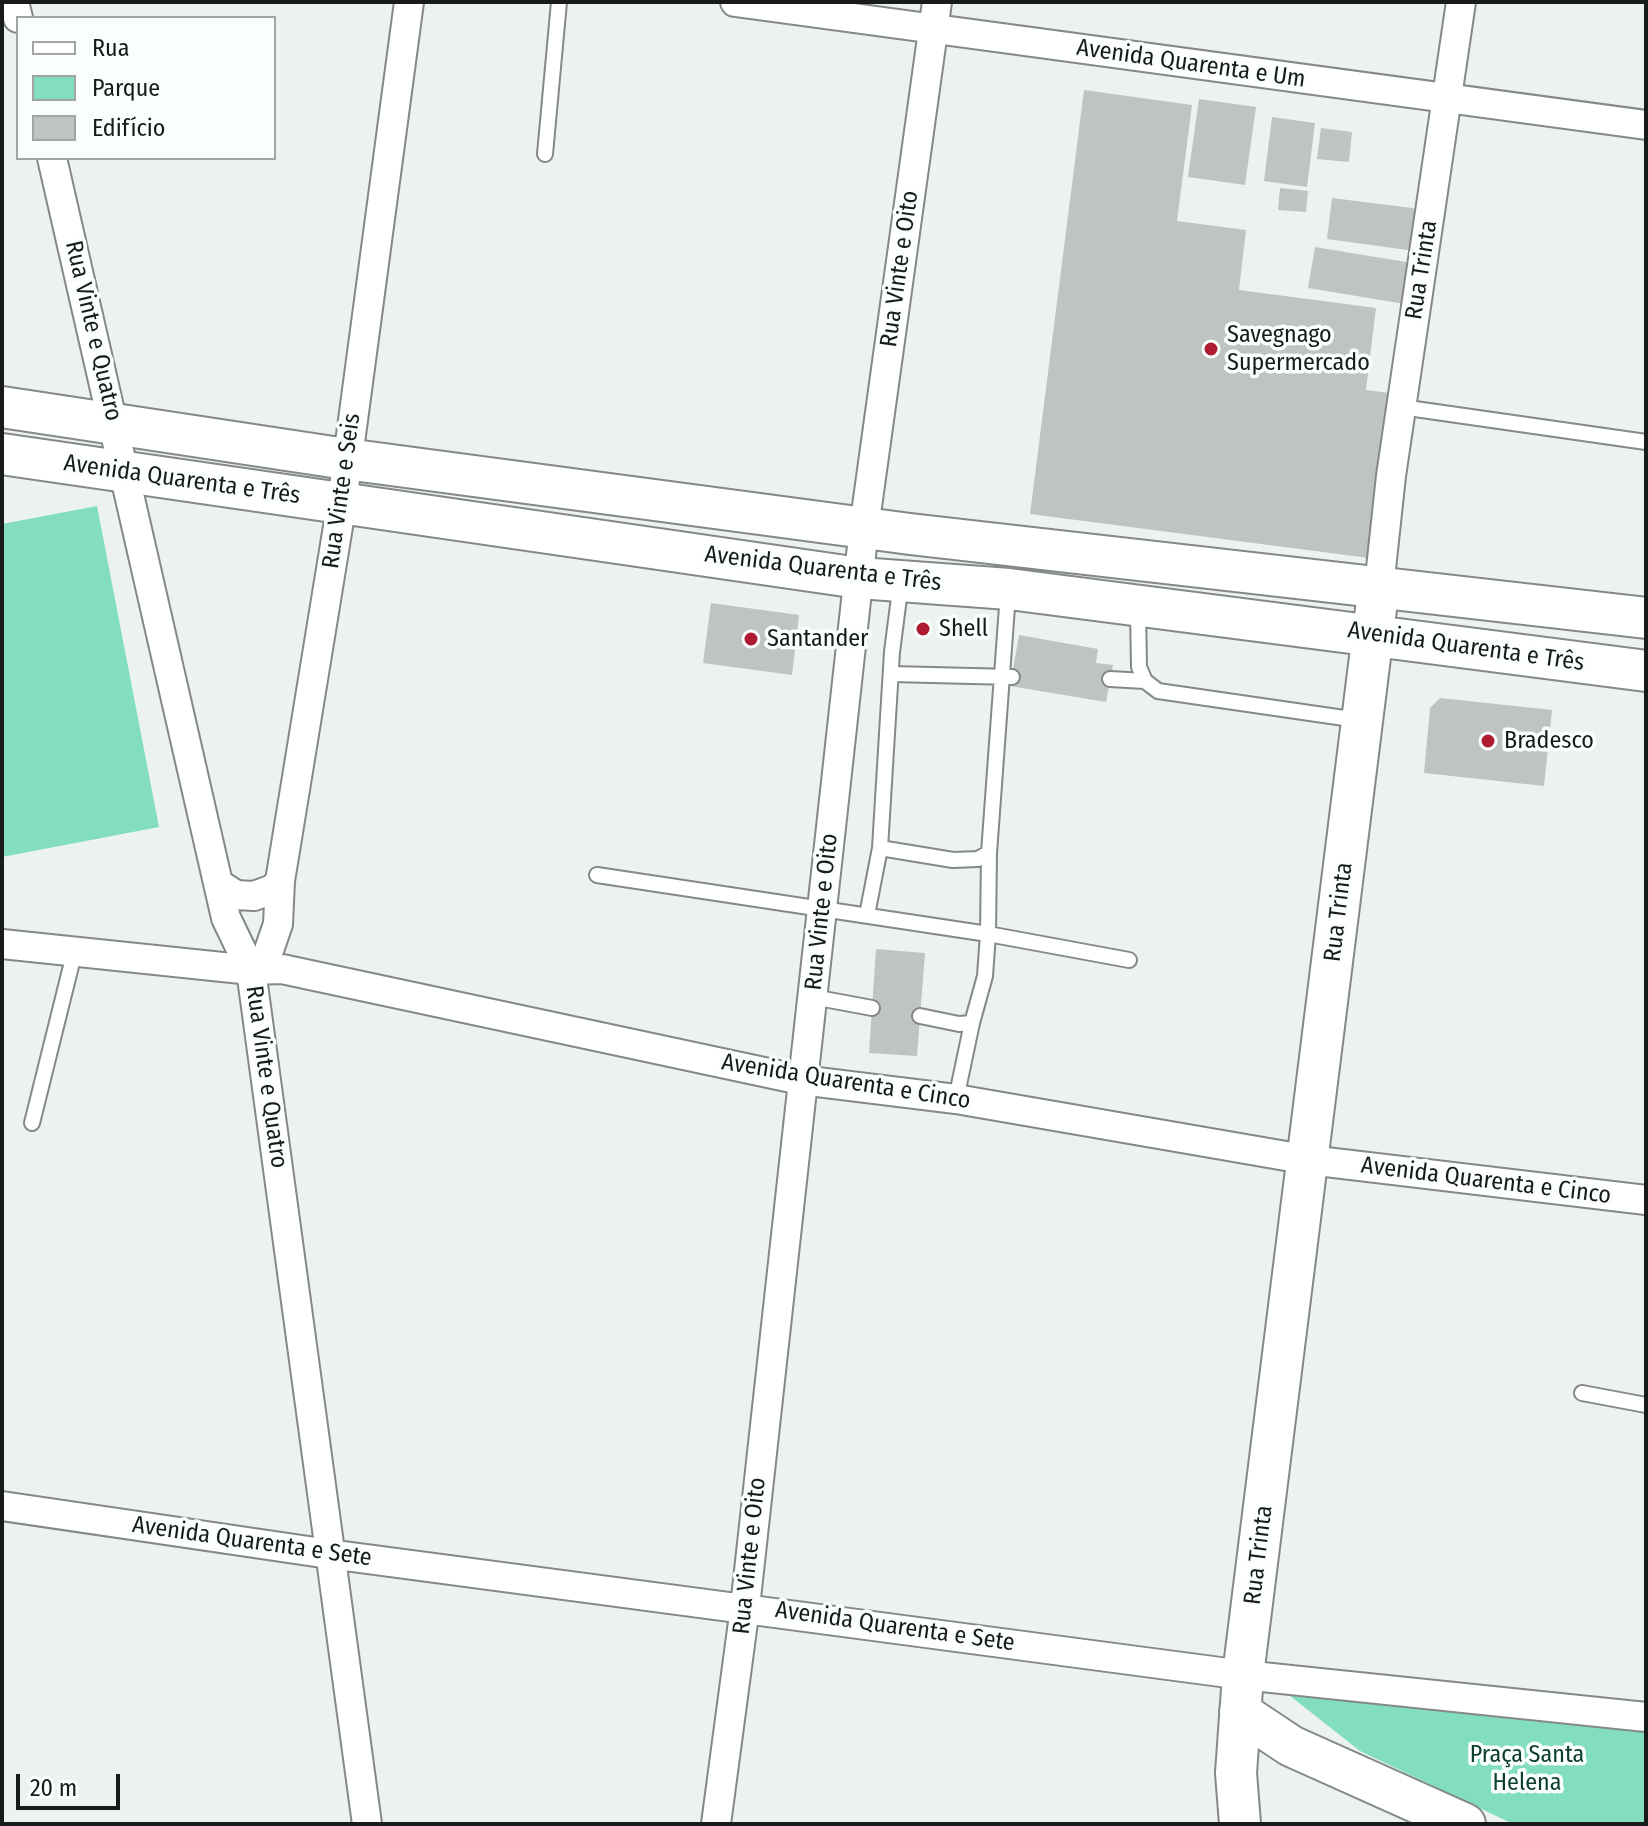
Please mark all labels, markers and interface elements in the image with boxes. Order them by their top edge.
legend [16,16,276,160]
text: Rua [92,34,129,62]
street label: Avenida Quarenta e Um [1075,34,1307,94]
text: Parque [92,74,160,102]
text: Edifício [92,114,165,142]
street label: Rua Vinte e Oito [875,189,925,349]
street label: Rua Trinta [1400,218,1444,322]
street label: Rua Vinte e Quatro [58,238,128,424]
place label: Savegnago Supermercado [1227,321,1370,377]
marker: Savegnago Supermercado [1202,340,1220,358]
street label: Rua Vinte e Seis [317,412,367,570]
street label: Avenida Quarenta e Três [62,449,302,511]
street label: Avenida Quarenta e Três [703,540,943,598]
place label: Shell [939,615,988,643]
street label: Avenida Quarenta e Três [1346,616,1586,678]
marker: Shell [914,620,932,638]
place label: Santander [767,625,868,653]
marker: Santander [742,630,760,648]
place label: Bradesco [1504,727,1594,755]
marker: Bradesco [1479,732,1497,750]
street label: Rua Vinte e Oito [799,832,845,992]
street label: Rua Trinta [1319,861,1359,963]
street label: Rua Vinte e Quatro [239,984,293,1170]
street label: Avenida Quarenta e Cinco [720,1048,972,1116]
street label: Avenida Quarenta e Cinco [1359,1151,1613,1211]
street label: Rua Vinte e Oito [727,1476,773,1636]
street label: Rua Trinta [1239,1504,1279,1606]
street label: Avenida Quarenta e Sete [131,1511,373,1573]
street label: Avenida Quarenta e Sete [774,1596,1016,1658]
park label: Praça Santa Helena [1470,1741,1584,1797]
scale bar [20,1758,124,1808]
text: 20 m [30,1774,77,1802]

